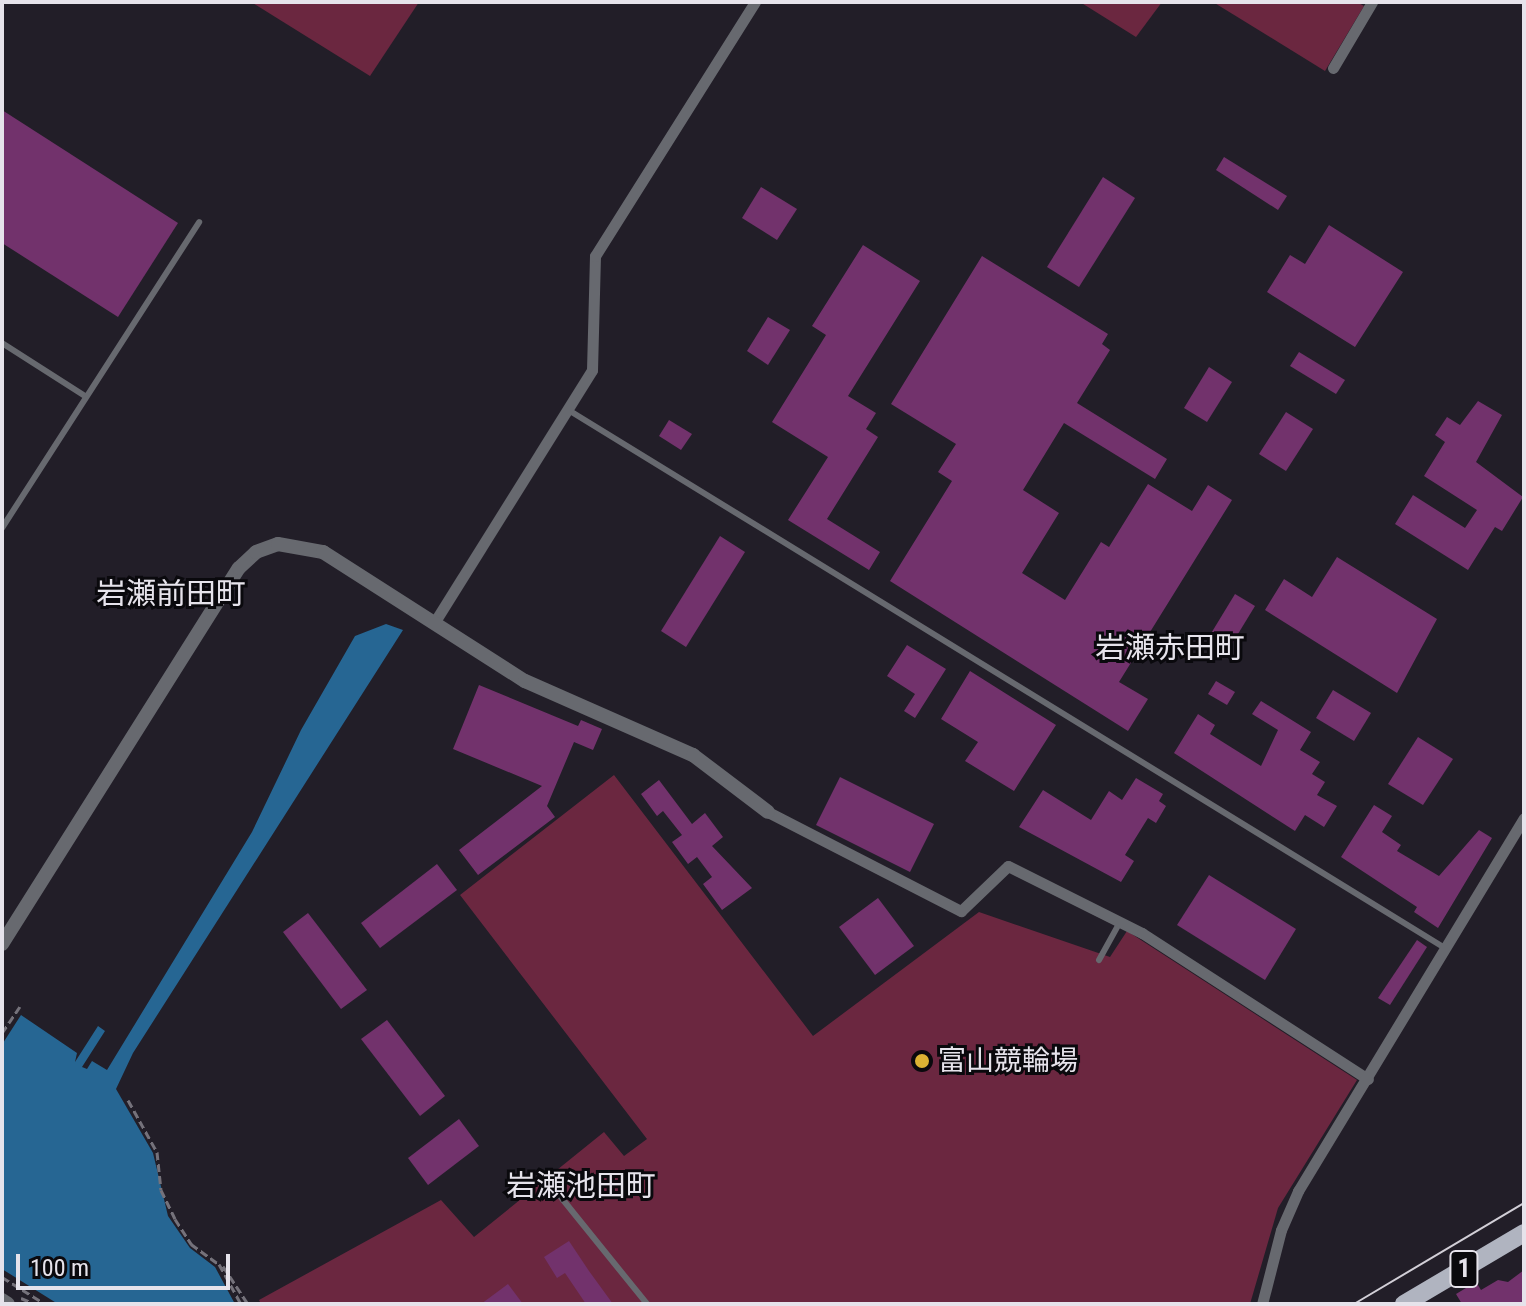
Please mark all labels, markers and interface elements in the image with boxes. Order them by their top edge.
district label: 岩瀬前田町 [96,576,246,612]
district label: 岩瀬赤田町 [1095,630,1245,666]
place label: 富山競輪場 [938,1044,1078,1078]
marker: 富山競輪場 [913,1052,931,1070]
district label: 岩瀬池田町 [506,1168,656,1204]
scale bar [20,1238,234,1288]
road number: 1 [1448,1247,1480,1291]
text: 100 m [30,1254,89,1282]

